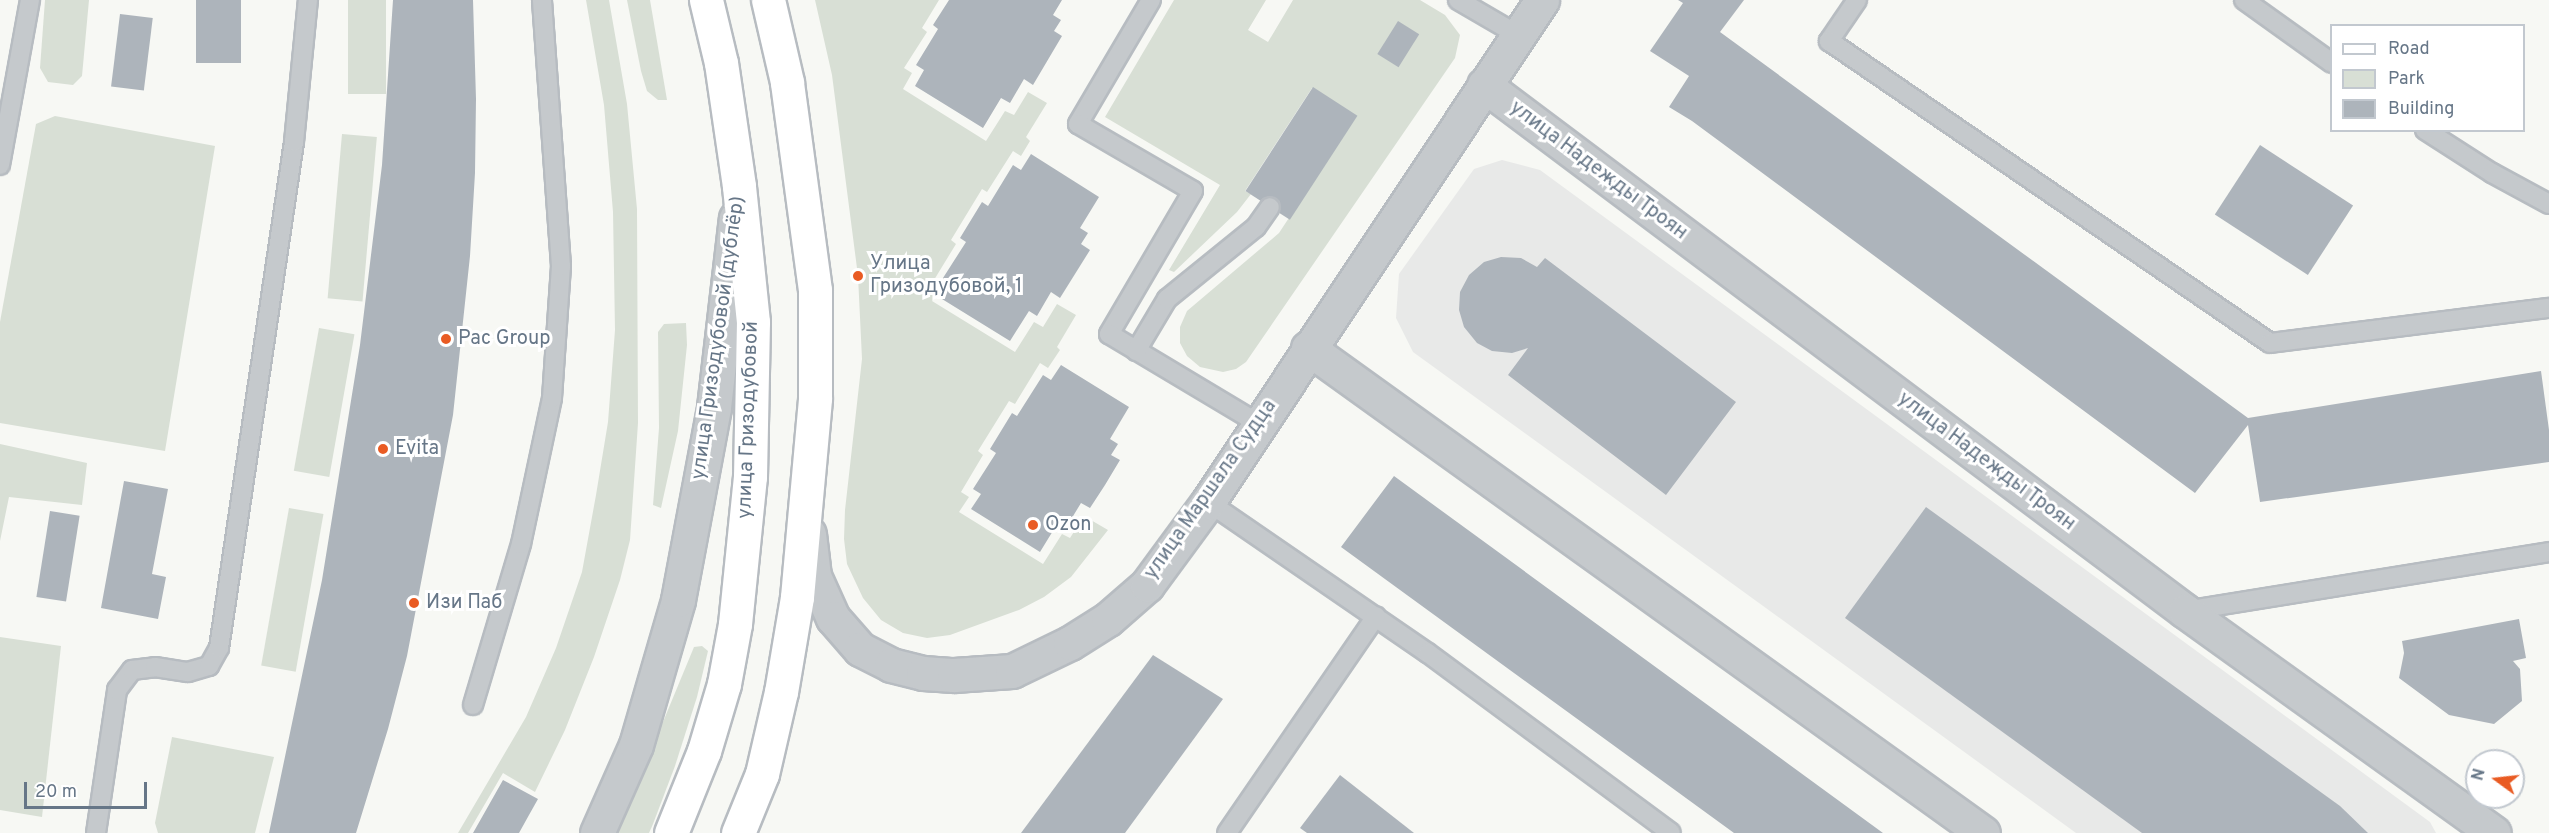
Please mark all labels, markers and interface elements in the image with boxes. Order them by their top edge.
legend [2330,24,2525,132]
text: Road [2388,38,2430,61]
text: Park [2388,68,2425,91]
street label: улица Надежды Троян [1504,96,1692,246]
text: Building [2388,98,2454,121]
street label: улица Гризодубовой (дублёр) [687,195,751,481]
place label: Улица Гризодубовой, 1 [870,252,1022,299]
marker: Улица Гризодубовой, 1 [851,269,865,283]
street label: улица Гризодубовой [734,321,764,519]
place label: Pac Group [458,327,551,351]
marker: Pac Group [439,332,453,346]
street label: улица Надежды Троян [1892,387,2080,537]
street label: улица Маршала Судца [1140,395,1282,585]
place label: Evita [395,437,439,461]
marker: Evita [376,442,390,456]
place label: Ozon [1045,513,1091,537]
marker: Ozon [1026,518,1040,532]
place label: Изи Паб [426,591,502,615]
marker: Изи Паб [407,596,421,610]
north arrow [2465,749,2525,809]
text: N [2468,767,2491,783]
scale bar [27,770,150,808]
text: 20 m [35,781,77,804]

